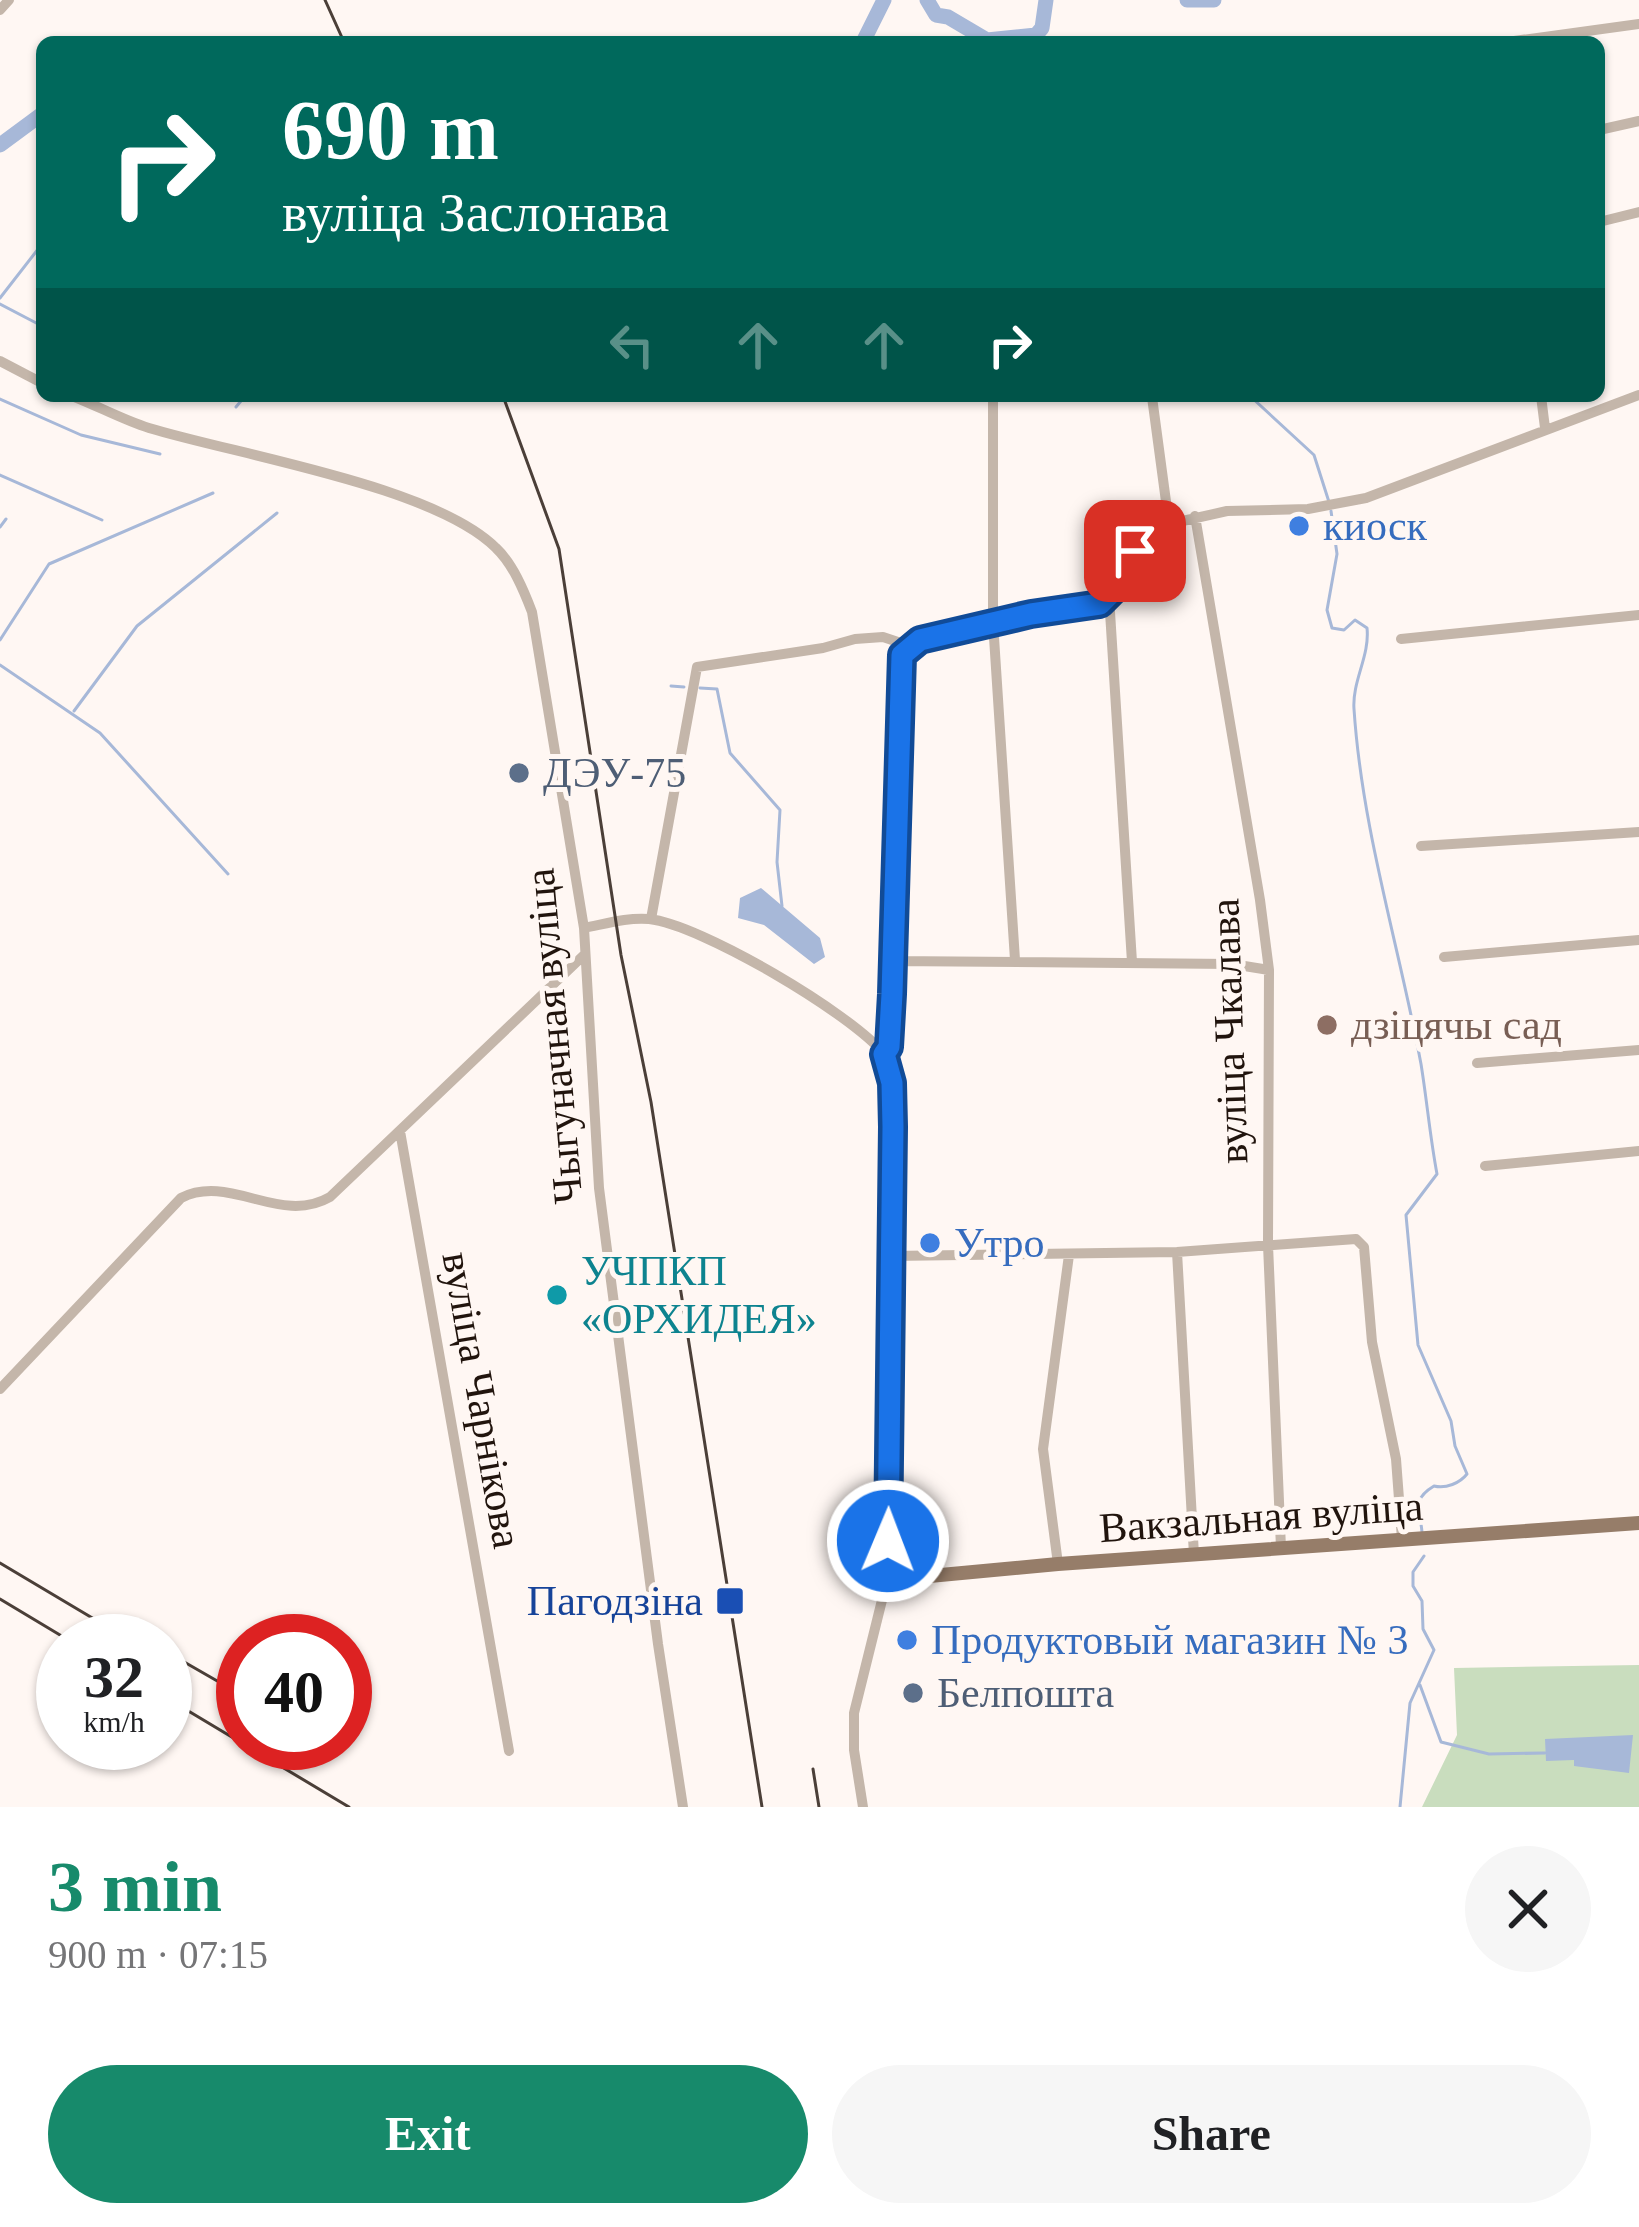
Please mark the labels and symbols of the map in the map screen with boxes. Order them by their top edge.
pin [1084,500,1186,602]
place label: киоск [1323,503,1428,549]
marker: киоск [1286,513,1312,539]
place label: ДЭУ-75 [543,750,686,796]
marker: ДЭУ-75 [506,760,532,786]
street label: Чыгуначная вуліца [516,866,592,1206]
street label: вуліца Чкалава [1201,897,1257,1164]
place label: дзіцячы сад [1351,1002,1562,1048]
marker: дзіцячы сад [1314,1012,1340,1038]
place label: Утро [954,1220,1045,1266]
marker: Утро [917,1230,943,1256]
street label: вуліца Чарнікова [433,1248,531,1552]
place label: УЧПКП «ОРХИДЕЯ» [581,1248,817,1342]
marker: УЧПКП «ОРХИДЕЯ» [544,1282,570,1308]
position arrow [825,1478,951,1604]
street label: Вакзальная вуліца [1098,1483,1425,1551]
place label: Пагодзіна [527,1578,703,1624]
marker: Пагодзіна [714,1585,746,1617]
speed limit sign: 40 [216,1614,372,1770]
place label: Продуктовый магазин № 3 [931,1617,1409,1663]
marker: Продуктовый магазин № 3 [894,1627,920,1653]
place label: Белпошта [937,1670,1114,1716]
marker: Белпошта [900,1680,926,1706]

